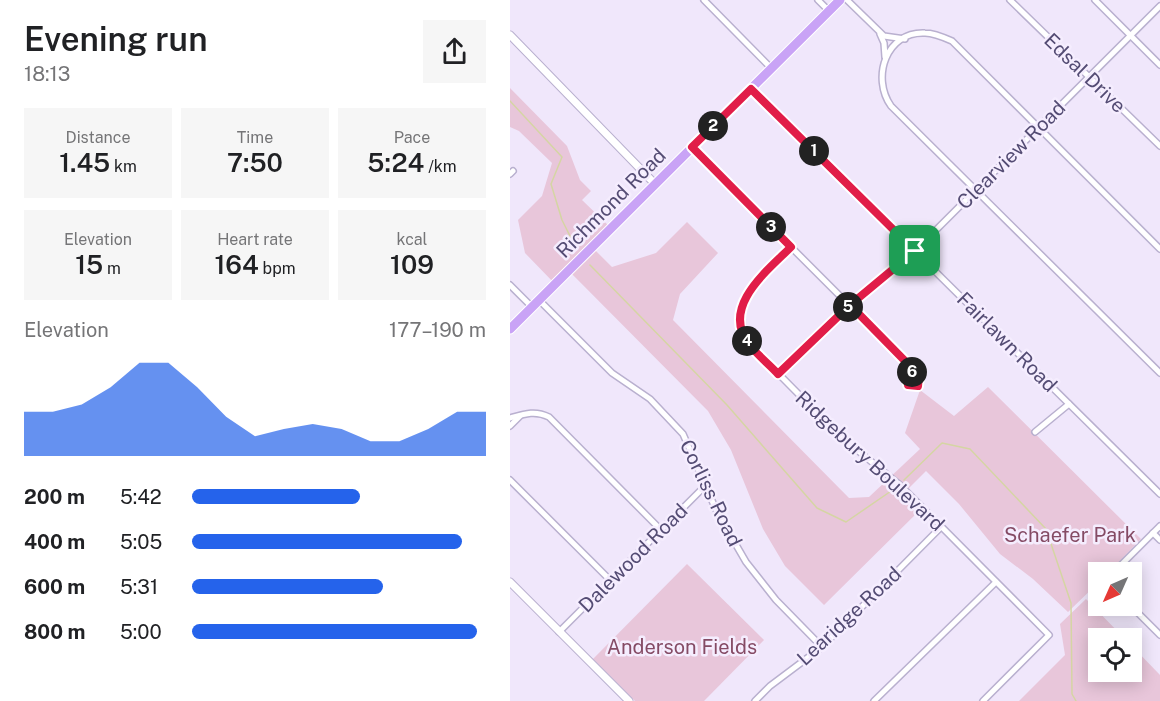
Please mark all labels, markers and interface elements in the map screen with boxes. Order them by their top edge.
text: Evening run [24,20,207,58]
button: share [423,20,486,83]
street label: Edsal Drive [1039,28,1131,118]
text: 18:13 [24,62,70,86]
street label: Clearview Road [952,96,1070,214]
pin: 2 [698,111,728,141]
text: 2 [708,116,718,135]
text: Distance [66,128,130,147]
text: Time [237,128,273,147]
text: Pace [394,128,430,147]
pin: 1 [799,136,829,166]
text: 1 [811,141,817,160]
street label: Richmond Road [551,143,671,263]
text: 1.45 [59,147,110,178]
text: 7:50 [227,147,283,178]
text: 5:24 [367,147,424,178]
text: km [110,157,137,176]
text: /km [424,157,457,176]
pin: 3 [756,212,786,242]
text: 3 [766,217,776,236]
pin [889,225,940,276]
text: Elevation [64,230,132,249]
text: Heart rate [217,230,293,249]
text: kcal [397,230,427,249]
icon: arrive [898,234,931,267]
text: 15 [75,249,103,280]
text: 164 [214,249,259,280]
text: 109 [390,249,434,280]
text: m [103,259,121,278]
text: bpm [259,259,296,278]
street label: Fairlawn Road [952,287,1062,397]
pin: 5 [833,292,863,322]
text: 5 [843,297,853,316]
text: Elevation [24,318,109,342]
text: 177–190 m [389,318,486,342]
pin: 4 [732,326,762,356]
text: 4 [742,331,752,350]
pin: 6 [897,357,927,387]
text: 6 [907,362,917,381]
street label: Ridgebury Boulevard [791,386,949,536]
street label: Corliss Road [675,436,747,550]
text: 200 m [24,485,85,509]
text: 5:42 [120,485,162,509]
street label: Dalewood Road [574,499,692,617]
park label: Schaefer Park [1004,523,1136,547]
text: 400 m [24,530,85,554]
text: 5:05 [120,530,162,554]
street label: Learidge Road [792,562,906,670]
north arrow [1088,562,1142,616]
map controls [1088,562,1142,682]
text: 600 m [24,575,85,599]
text: 5:31 [120,575,158,599]
text: 800 m [24,620,86,644]
text: 5:00 [120,620,162,644]
button: locate [1088,628,1142,682]
park label: Anderson Fields [607,635,757,659]

